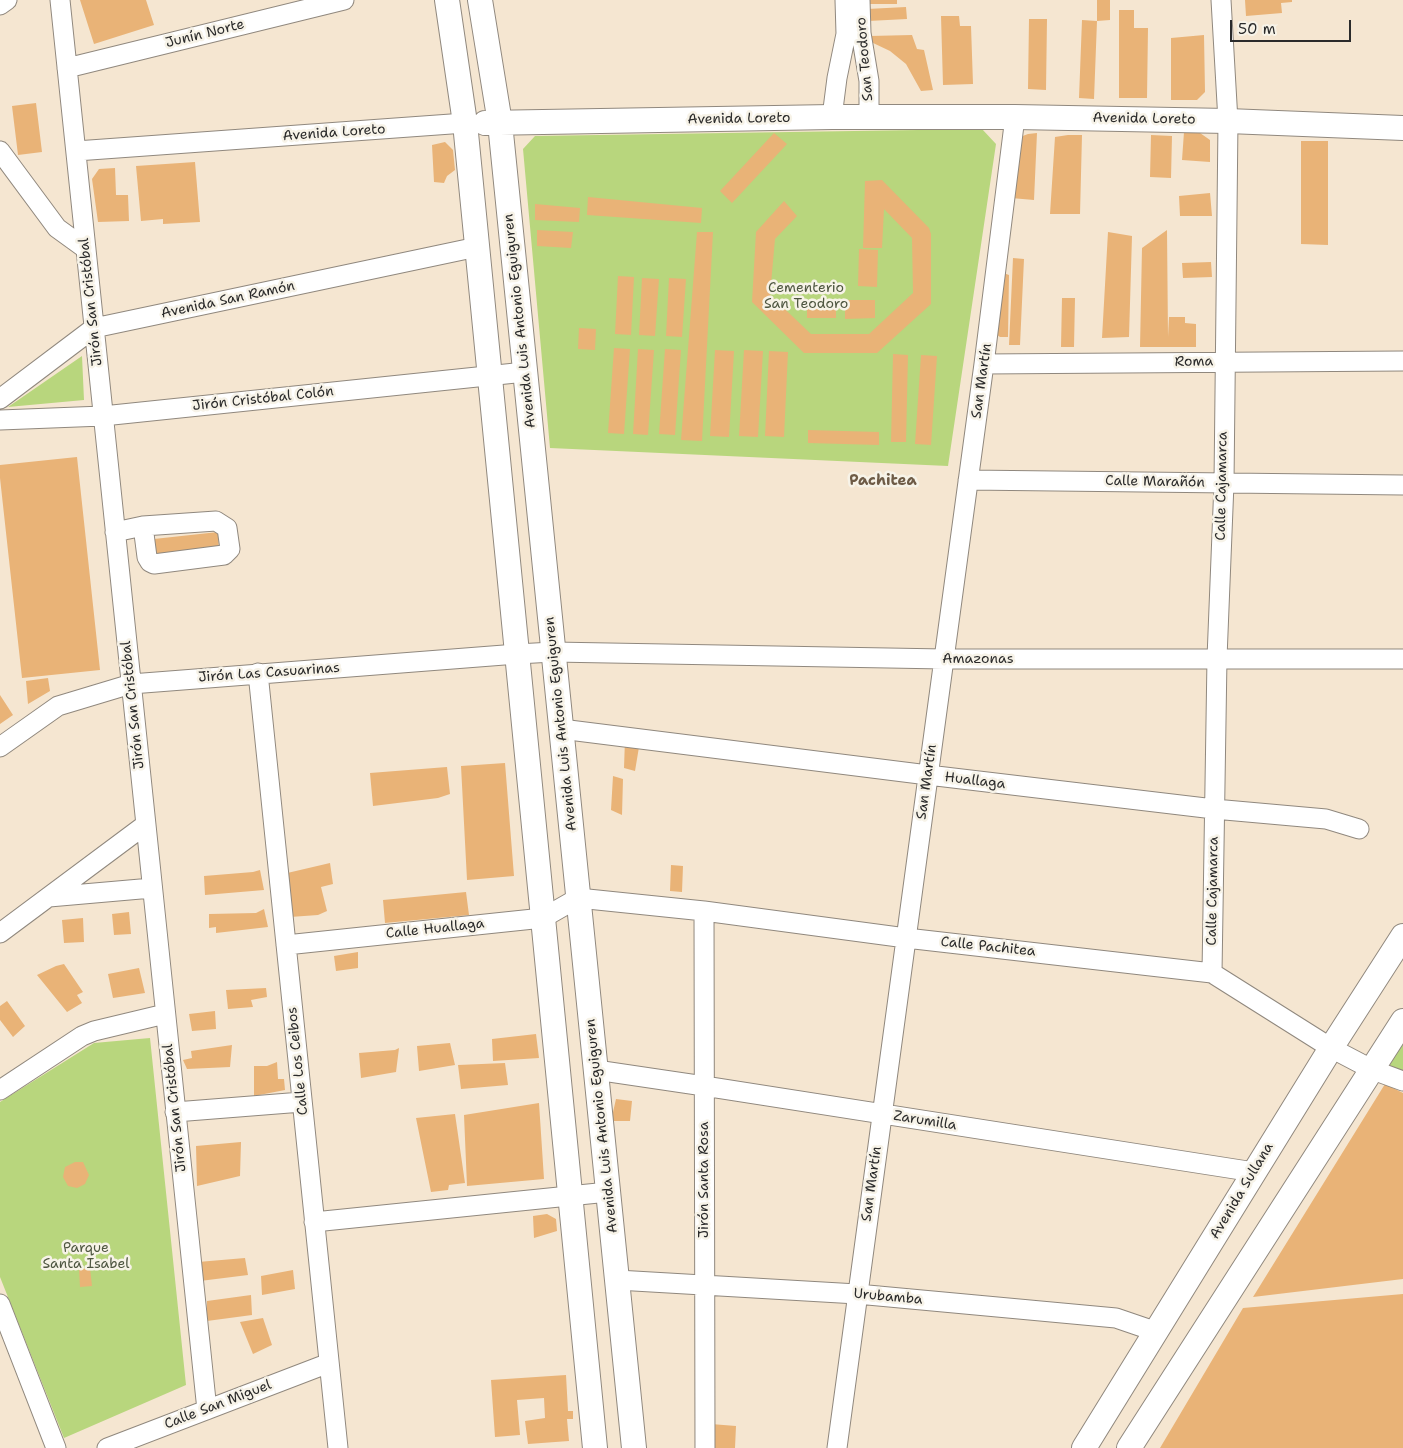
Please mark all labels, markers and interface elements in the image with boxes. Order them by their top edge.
scale bar [1233,10,1354,42]
street label: Junín Norte [164,16,246,52]
street label: San Teodoro [853,16,877,102]
text: 50 m [1238,19,1276,39]
street label: Avenida Loreto [687,110,791,128]
street label: Avenida Loreto [1092,110,1196,128]
street label: Avenida Loreto [282,121,386,145]
street label: Avenida Luis Antonio Eguiguren [500,213,540,429]
street label: Jirón San Cristóbal [76,237,106,367]
street label: Avenida San Ramón [160,278,296,322]
park label: Cementerio San Teodoro [764,280,848,312]
street label: San Martín [968,342,996,420]
street label: Roma [1175,353,1213,371]
street label: Jirón Cristóbal Colón [192,383,334,415]
street label: Calle Cajamarca [1213,431,1231,541]
district label: Pachitea [849,472,917,490]
street label: Calle Marañón [1105,473,1205,491]
street label: Avenida Luis Antonio Eguiguren [541,616,581,832]
street label: Jirón San Cristóbal [118,640,148,770]
street label: Amazonas [942,651,1014,667]
street label: Jirón Las Casuarinas [198,660,340,686]
street label: San Martín [913,743,941,821]
street label: Huallaga [944,769,1006,793]
street label: Calle Cajamarca [1204,836,1222,946]
street label: Calle Huallaga [385,915,485,943]
street label: Calle Pachitea [940,934,1036,960]
street label: Calle Los Ceibos [284,1006,312,1116]
street label: Avenida Luis Antonio Eguiguren [582,1018,622,1234]
street label: Jirón San Cristóbal [160,1043,190,1173]
street label: Zarumilla [892,1108,958,1134]
street label: Jirón Santa Rosa [696,1122,712,1238]
street label: Avenida Sullana [1207,1140,1277,1242]
street label: San Martín [858,1145,886,1223]
park label: Parque Santa Isabel [42,1240,130,1272]
street label: Urubamba [853,1286,923,1308]
street label: Calle San Miguel [162,1377,274,1433]

